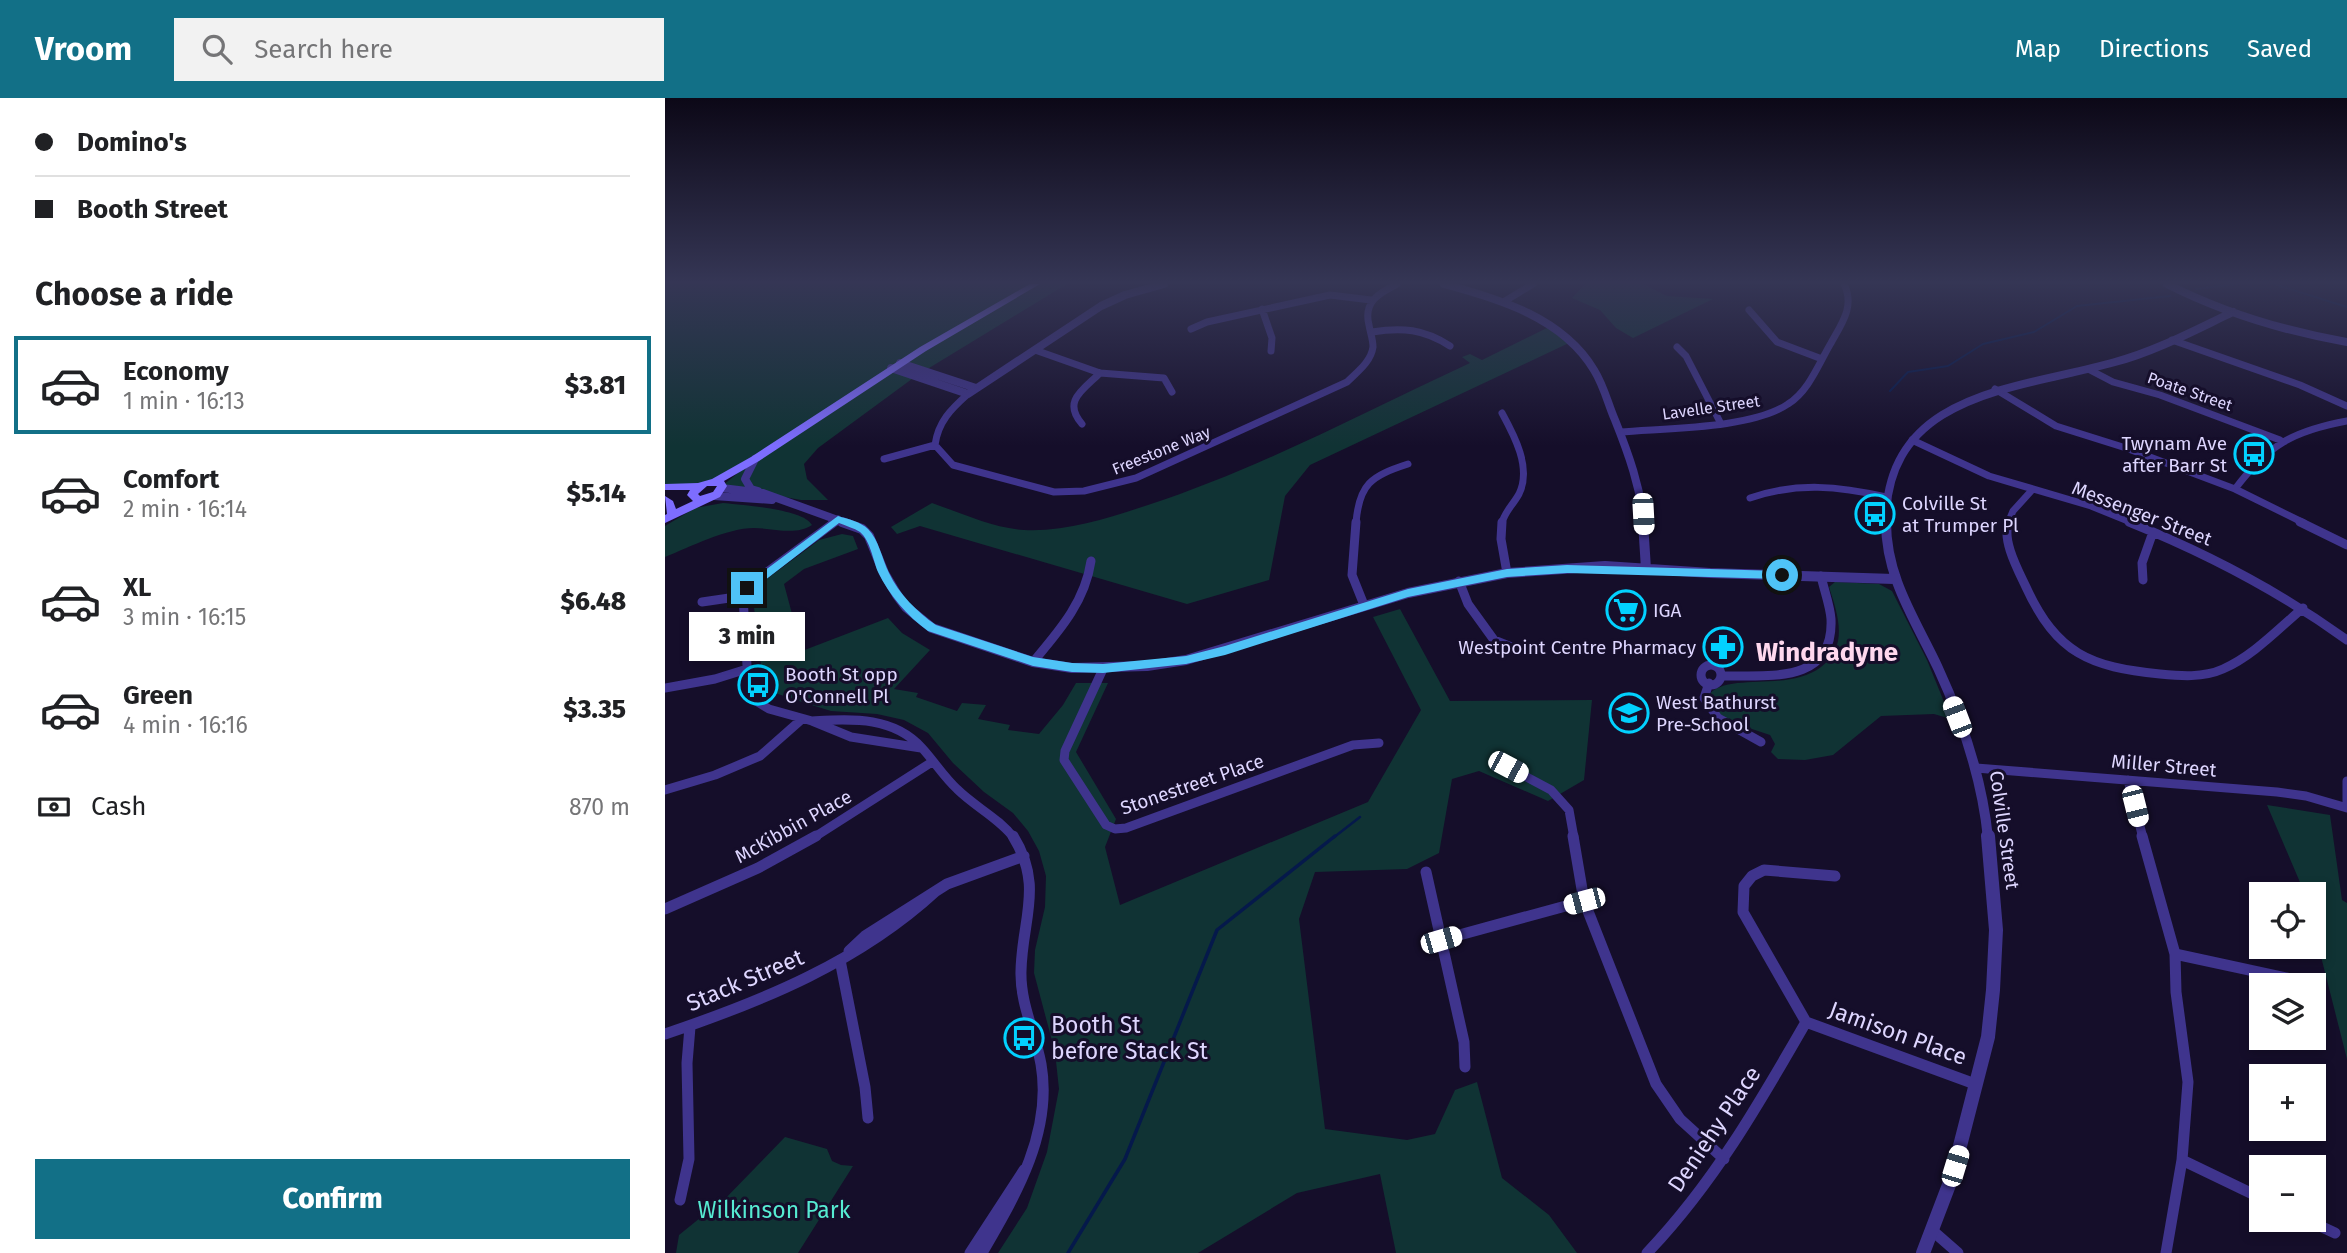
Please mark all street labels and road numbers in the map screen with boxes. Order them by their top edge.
street label: Poate Street [2145,368,2235,415]
street label: Lavelle Street [1661,391,1761,424]
street label: Freestone Way [1109,422,1213,479]
street label: Messenger Street [2069,476,2215,551]
street label: Stonestreet Place [1117,749,1267,820]
street label: Miller Street [2110,749,2218,782]
street label: Colville Street [1985,769,2024,891]
street label: McKibbin Place [731,785,856,868]
street label: Stack Street [682,943,808,1017]
street label: Jamison Place [1825,995,1971,1071]
street label: Deniehy Place [1662,1061,1766,1197]

